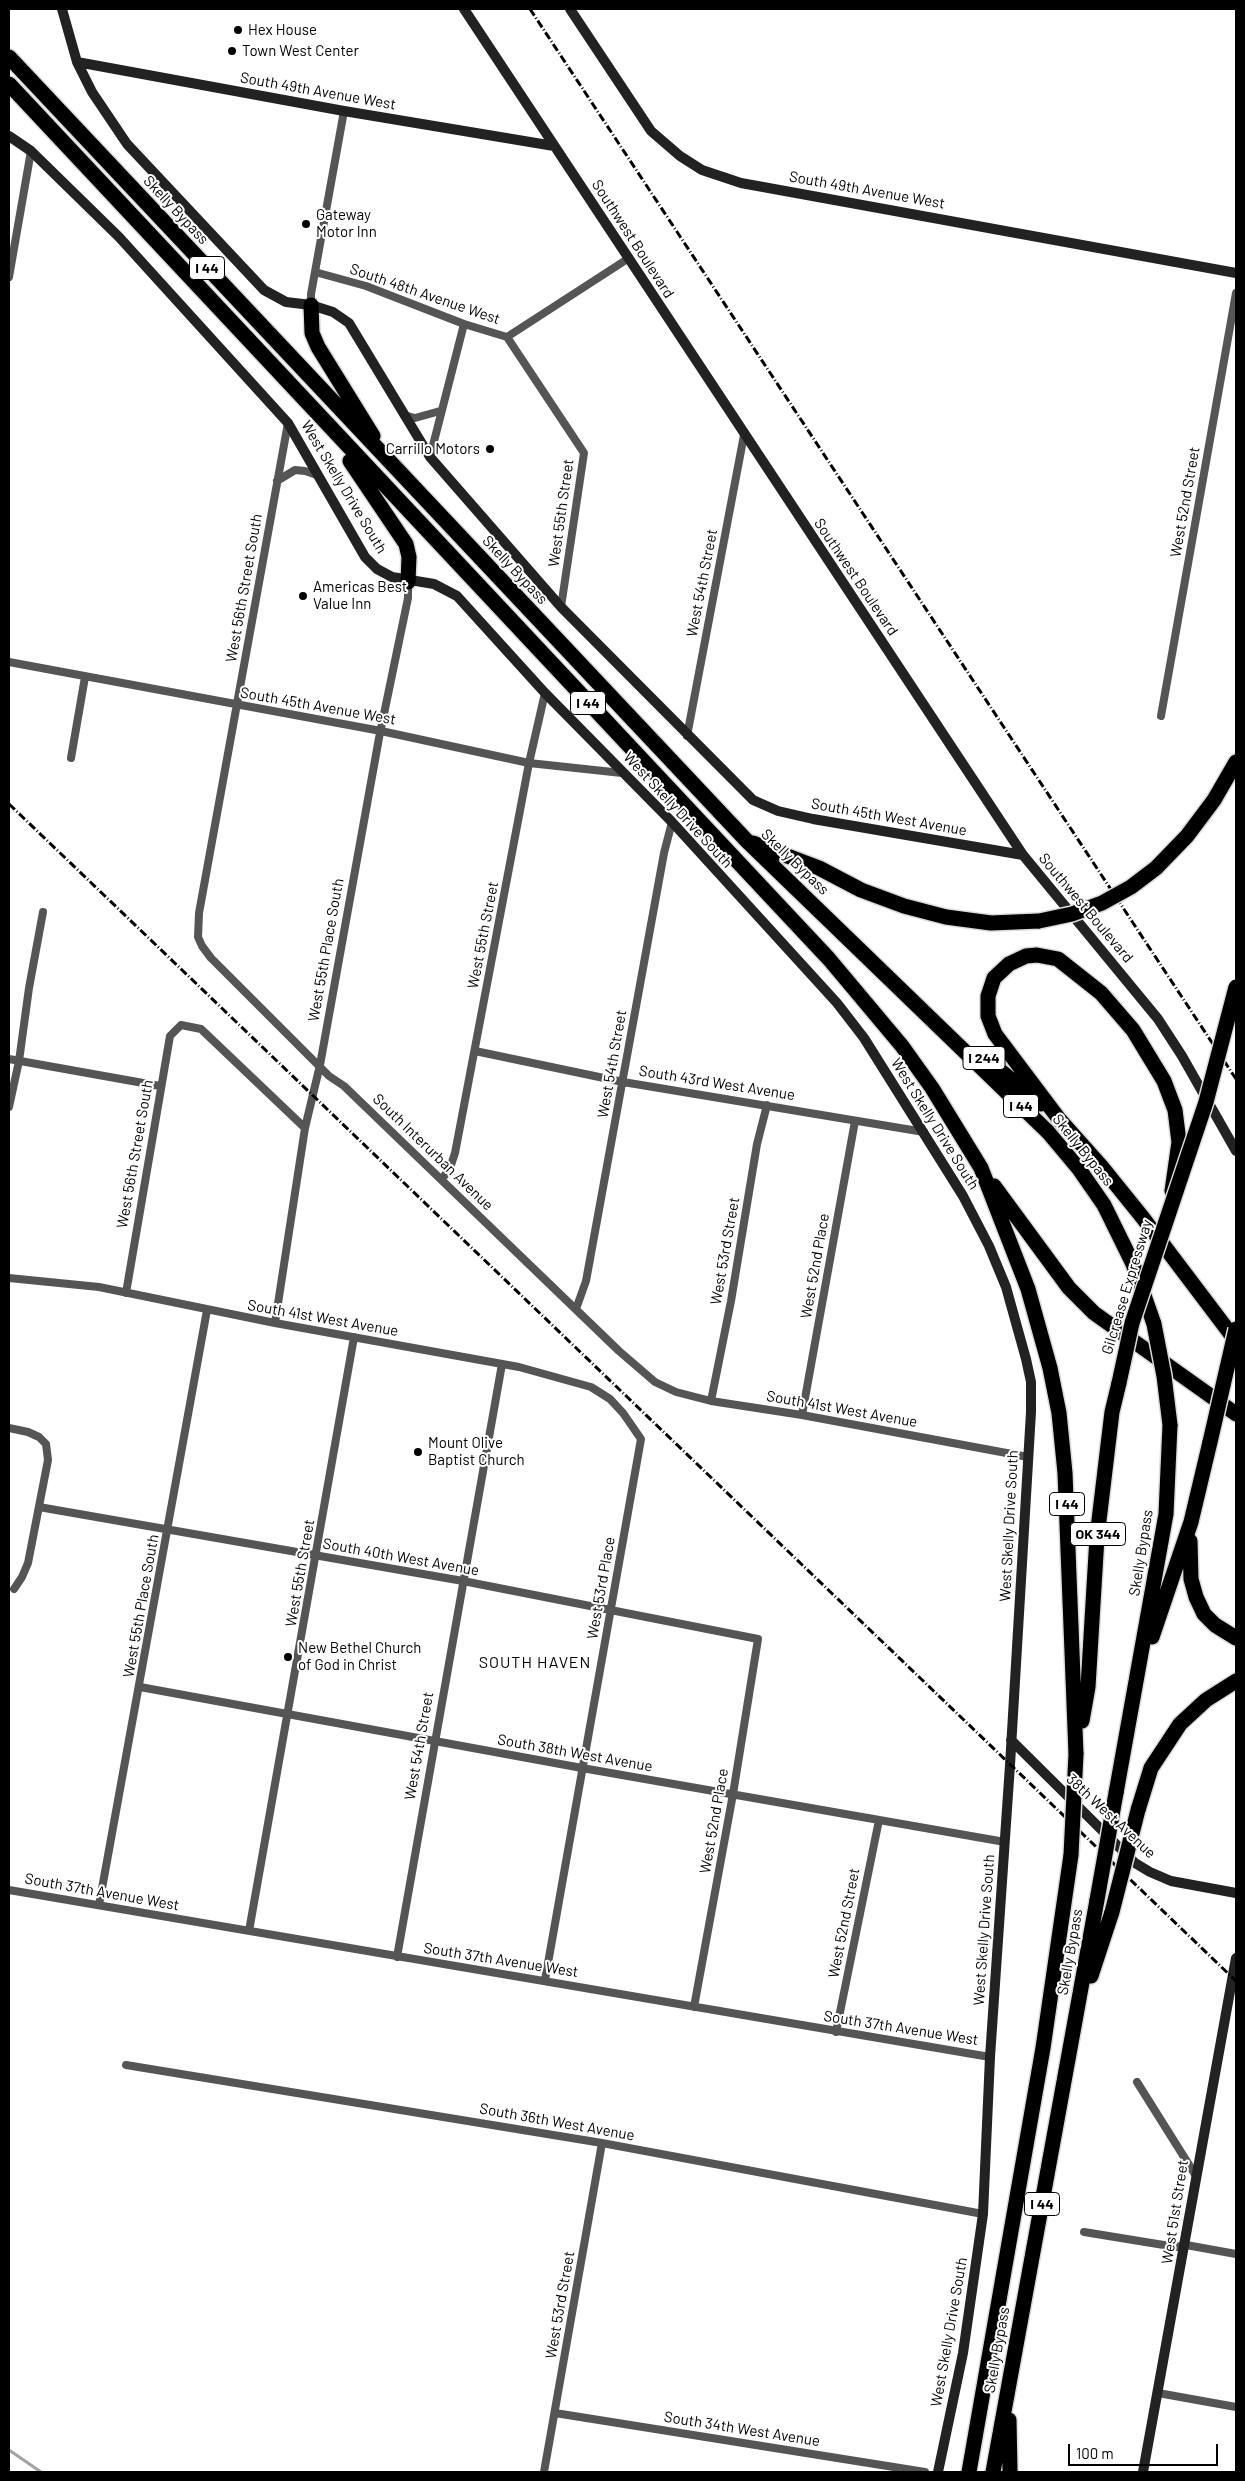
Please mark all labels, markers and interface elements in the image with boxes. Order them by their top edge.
place label: Hex House [248,21,317,39]
marker: Hex House [232,24,244,36]
place label: Town West Center [242,42,359,60]
marker: Town West Center [226,45,238,57]
street label: South 49th Avenue West [239,68,397,114]
street label: South 49th Avenue West [788,167,946,213]
street label: Skelly Bypass [140,172,212,248]
street label: Southwest Boulevard [588,176,678,302]
place label: Gateway Motor Inn [316,206,377,241]
marker: Gateway Motor Inn [300,218,312,230]
road number: I 44 [190,256,224,280]
street label: South 48th Avenue West [347,260,503,328]
street label: West Skelly Drive South [297,417,391,557]
place label: Carrillo Motors [386,440,480,458]
marker: Carrillo Motors [484,443,496,455]
street label: West 52nd Street [1166,445,1204,559]
street label: West 55th Street [545,458,577,568]
street label: West 56th Street South [222,512,266,664]
street label: Southwest Boulevard [810,515,902,639]
street label: West 54th Street [683,528,721,638]
street label: Skelly Bypass [479,532,551,608]
place label: Americas Best Value Inn [313,578,407,613]
marker: Americas Best Value Inn [297,590,309,602]
street label: South 45th Avenue West [239,683,397,729]
road number: I 44 [570,691,606,714]
street label: West Skelly Drive South [620,748,736,872]
street label: South 45th West Avenue [810,794,968,840]
street label: Skelly Bypass [757,825,833,899]
street label: Southwest Boulevard [1035,850,1137,966]
street label: West 55th Place South [305,877,347,1023]
street label: West 55th Street [464,880,502,990]
street label: West 54th Street [594,1009,630,1119]
road number: I 244 [963,1046,1005,1070]
street label: West Skelly Drive South [887,1055,983,1193]
street label: South 43rd West Avenue [638,1062,796,1104]
street label: West 56th Street South [113,1078,157,1230]
street label: South Interurban Avenue [369,1090,497,1214]
road number: I 44 [1004,1094,1038,1118]
street label: Skelly Bypass [1049,1110,1117,1190]
street label: West 53rd Street [707,1196,743,1306]
street label: West 52nd Place [797,1212,833,1320]
street label: Gilcrease Expressway [1098,1217,1156,1357]
street label: South 41st West Avenue [246,1296,400,1340]
street label: South 41st West Avenue [765,1387,919,1431]
place label: Mount Olive Baptist Church [428,1434,525,1469]
marker: Mount Olive Baptist Church [412,1446,424,1458]
street label: West Skelly Drive South [996,1450,1022,1602]
road number: I 44 [1050,1492,1084,1516]
street label: Skelly Bypass [1125,1509,1157,1597]
street label: West 55th Street [282,1518,318,1628]
road number: OK 344 [1070,1522,1126,1546]
street label: West 55th Place South [120,1533,162,1679]
street label: South 40th West Avenue [321,1534,481,1580]
street label: West 53rd Place [583,1535,619,1641]
place label: New Bethel Church of God in Christ [298,1639,421,1674]
marker: New Bethel Church of God in Christ [282,1651,294,1663]
district label: SOUTH HAVEN [477,1653,593,1673]
street label: West 54th Street [401,1691,437,1801]
street label: South 38th West Avenue [496,1730,654,1776]
street label: West 52nd Place [696,1767,732,1875]
street label: 38th West Avenue [1063,1770,1159,1862]
street label: West Skelly Drive South [970,1854,998,2006]
street label: West 52nd Street [824,1866,864,1980]
street label: South 37th Avenue West [23,1870,181,1914]
street label: Skelly Bypass [1054,1908,1086,1996]
street label: South 37th Avenue West [422,1939,580,1981]
street label: South 37th Avenue West [822,2007,980,2049]
street label: South 36th West Avenue [478,2099,636,2145]
street label: West 51st Street [1158,2159,1192,2265]
road number: I 44 [1024,2192,1060,2216]
street label: West 53rd Street [542,2250,578,2360]
street label: West Skelly Drive South [927,2256,971,2408]
street label: Skelly Bypass [981,2306,1013,2394]
street label: South 34th West Avenue [663,2408,821,2450]
scale bar [1070,2434,1220,2466]
text: 100 m [1076,2444,1114,2462]

